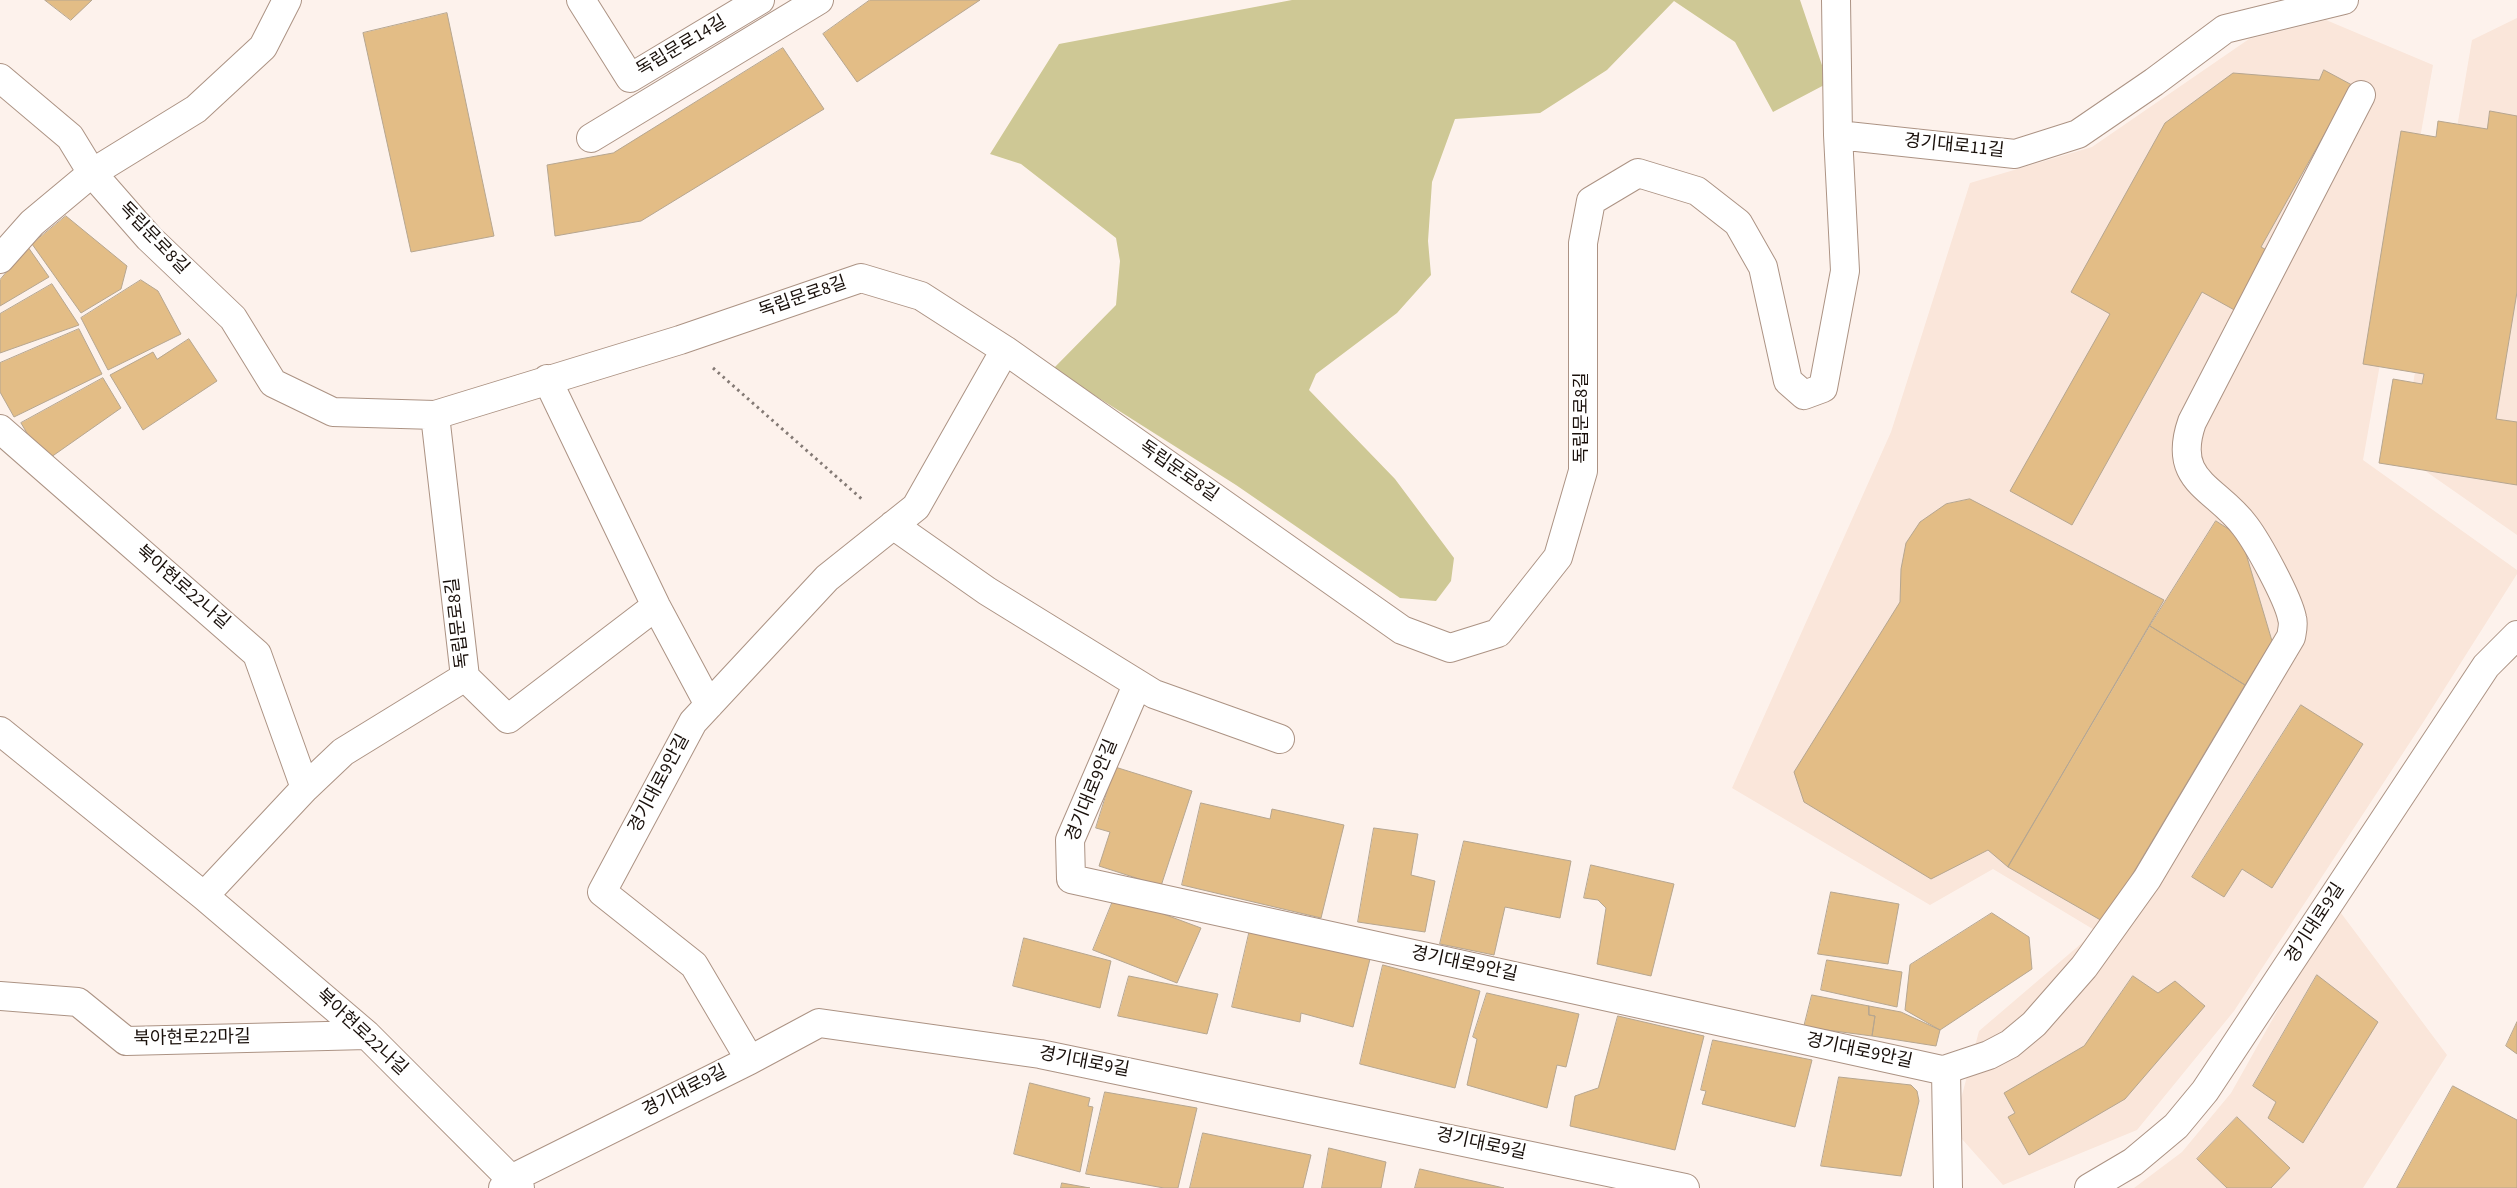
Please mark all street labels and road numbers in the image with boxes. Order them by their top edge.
street label: 독립문로14길 [633,12,731,82]
street label: 경기대로11길 [1903,131,2005,163]
street label: 독립문로8길 [113,198,193,280]
street label: 독립문로8길 [756,273,850,323]
street label: 독립문로8길 [1572,372,1594,464]
street label: 독립문로8길 [1134,437,1222,507]
street label: 북아현로22나길 [131,541,233,635]
street label: 독립문로8길 [443,576,475,670]
street label: 경기대로9안길 [625,731,695,837]
street label: 경기대로9안길 [1063,737,1123,845]
street label: 경기대로9길 [2282,880,2350,968]
street label: 경기대로9안길 [1409,943,1519,987]
street label: 북아현로22나길 [311,985,411,1081]
street label: 북아현로22마길 [133,1027,251,1051]
street label: 경기대로9안길 [1804,1030,1914,1074]
street label: 경기대로9길 [1037,1044,1131,1082]
street label: 경기대로9길 [639,1062,731,1122]
street label: 경기대로9길 [1434,1125,1528,1165]

